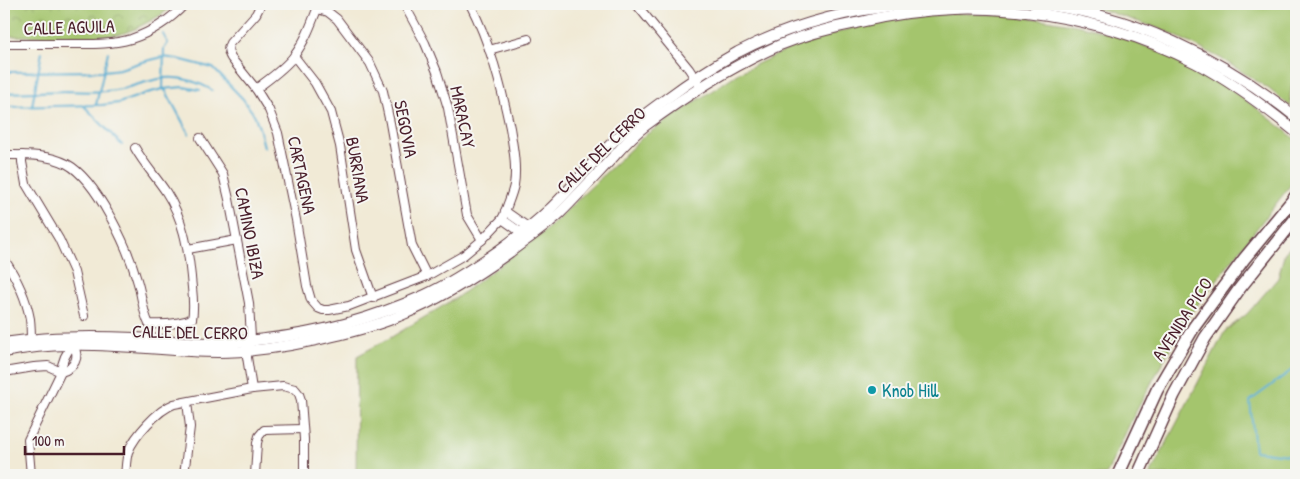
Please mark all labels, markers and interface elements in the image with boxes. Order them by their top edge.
street label: CALLE AGUILA [23,13,115,41]
street label: MARACAY [444,84,482,150]
street label: SEGOVIA [388,98,424,160]
street label: CALLE DEL CERRO [551,101,651,199]
street label: CARTAGENA [282,134,322,216]
street label: BURRIANA [340,135,376,205]
street label: CAMINO IBIZA [229,185,271,281]
street label: AVENIDA PICO [1146,272,1218,366]
street label: CALLE DEL CERRO [132,318,248,346]
place label: Knob Hill [882,378,939,403]
marker: Knob Hill [866,384,878,396]
scale bar [25,424,124,456]
text: 100 m [32,430,65,451]

